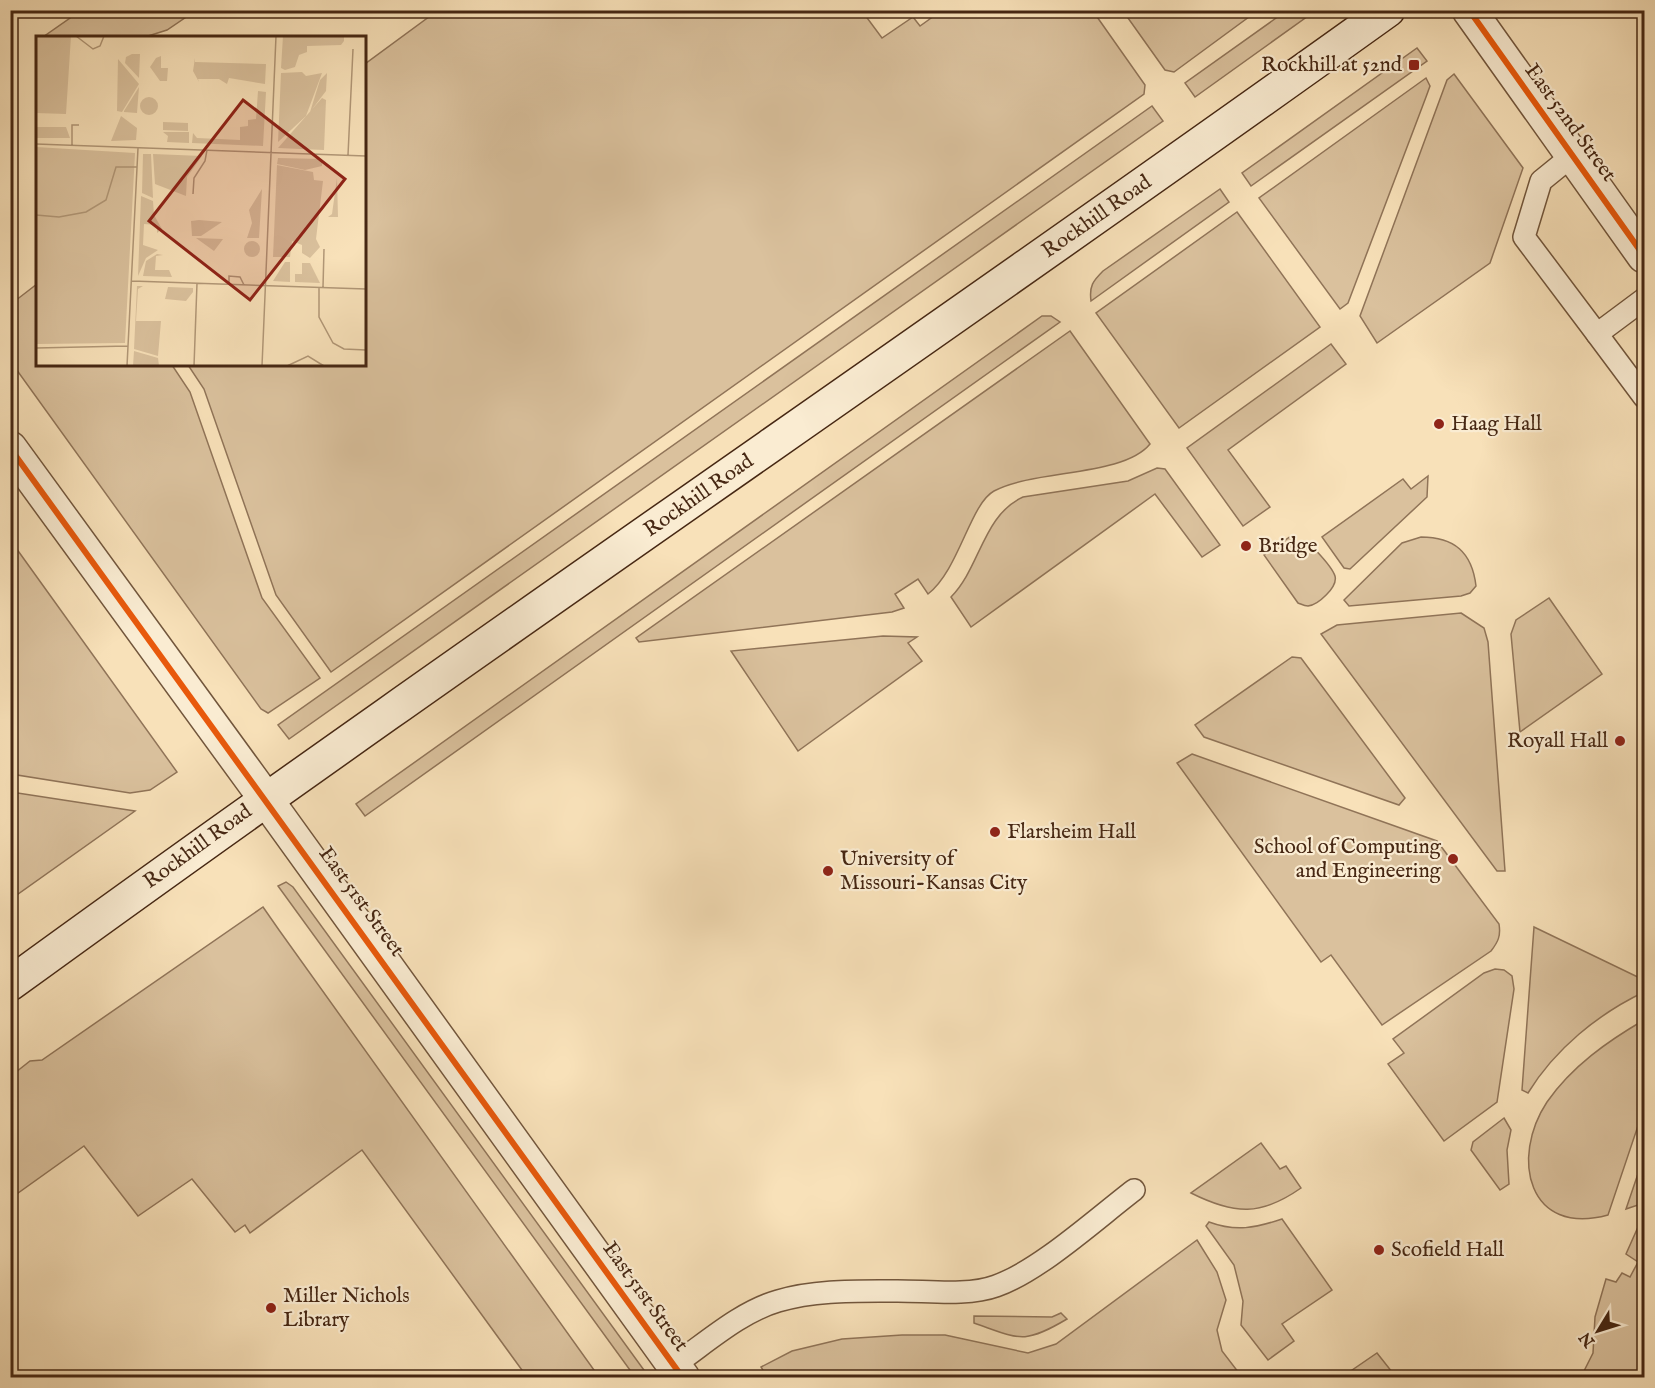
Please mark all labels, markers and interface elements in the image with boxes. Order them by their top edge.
inset map [36,36,366,366]
place label: Rockhill at 52nd [1261,52,1403,79]
marker: Rockhill at 52nd [1407,58,1421,72]
street label: East 52nd Street [1518,59,1622,187]
street label: Rockhill Road [1037,169,1158,265]
place label: Haag Hall [1451,411,1542,438]
marker: Haag Hall [1432,417,1446,431]
street label: Rockhill Road [639,448,760,544]
place label: Bridge [1258,533,1318,560]
marker: Bridge [1239,539,1253,553]
place label: Royall Hall [1507,728,1608,755]
marker: Royall Hall [1613,734,1627,748]
street label: Rockhill Road [138,798,258,895]
place label: Flarsheim Hall [1007,819,1136,846]
marker: Flarsheim Hall [988,825,1002,839]
place label: School of Computing and Engineering [1254,834,1442,885]
street label: East 51st Street [312,842,410,962]
place label: University of Missouri-Kansas City [840,846,1028,897]
marker: School of Computing and Engineering [1446,852,1460,866]
marker: University of Missouri-Kansas City [821,864,835,878]
street label: East 51st Street [596,1237,694,1357]
place label: Scofield Hall [1391,1237,1504,1264]
marker: Scofield Hall [1372,1243,1386,1257]
place label: Miller Nichols Library [283,1283,410,1334]
marker: Miller Nichols Library [264,1301,278,1315]
north arrow [1568,1301,1628,1361]
text: N [1576,1327,1601,1351]

